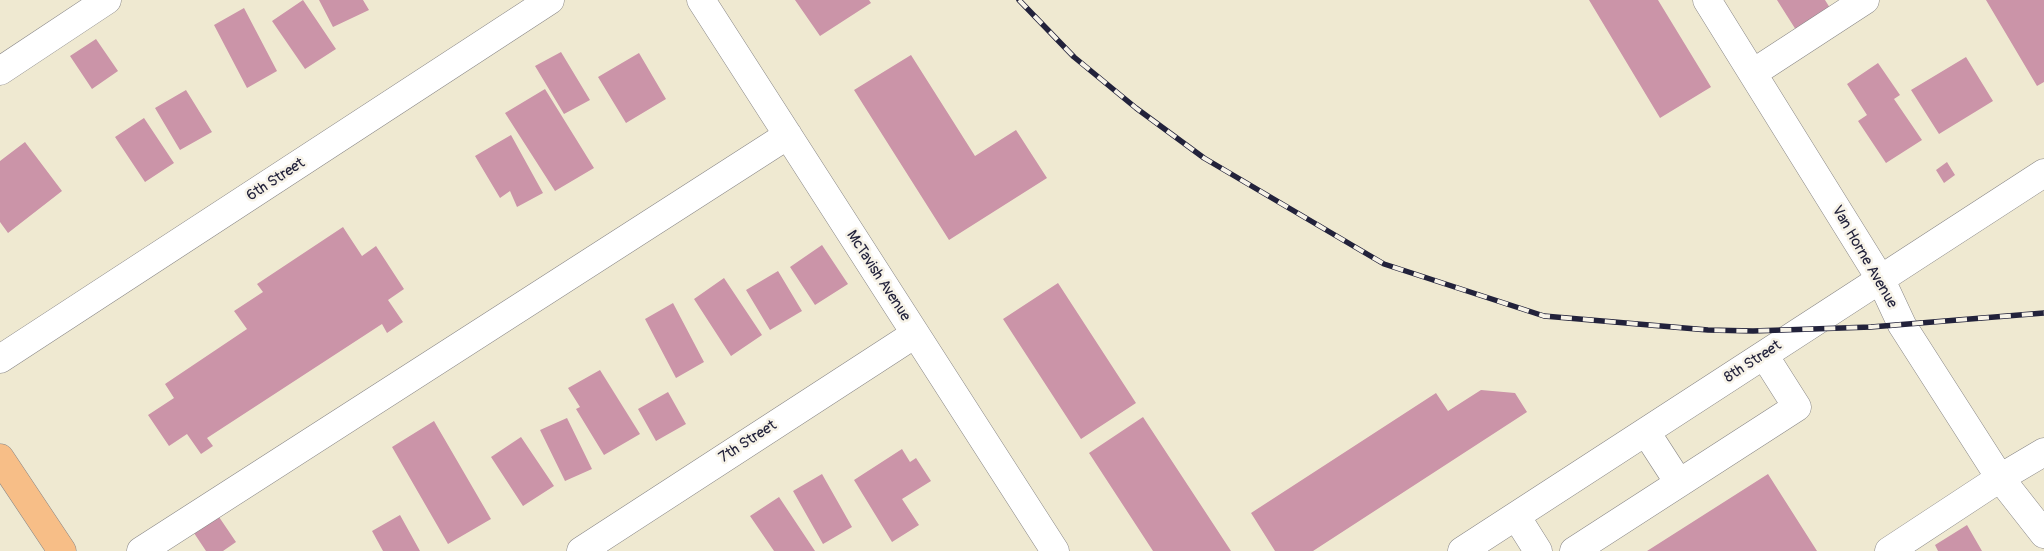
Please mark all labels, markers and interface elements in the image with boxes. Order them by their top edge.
street label: 6th Street [244,155,308,205]
street label: Van Horne Avenue [1827,203,1901,311]
street label: McTavish Avenue [842,227,914,325]
street label: 8th Street [1721,337,1785,387]
street label: 7th Street [716,417,780,467]

